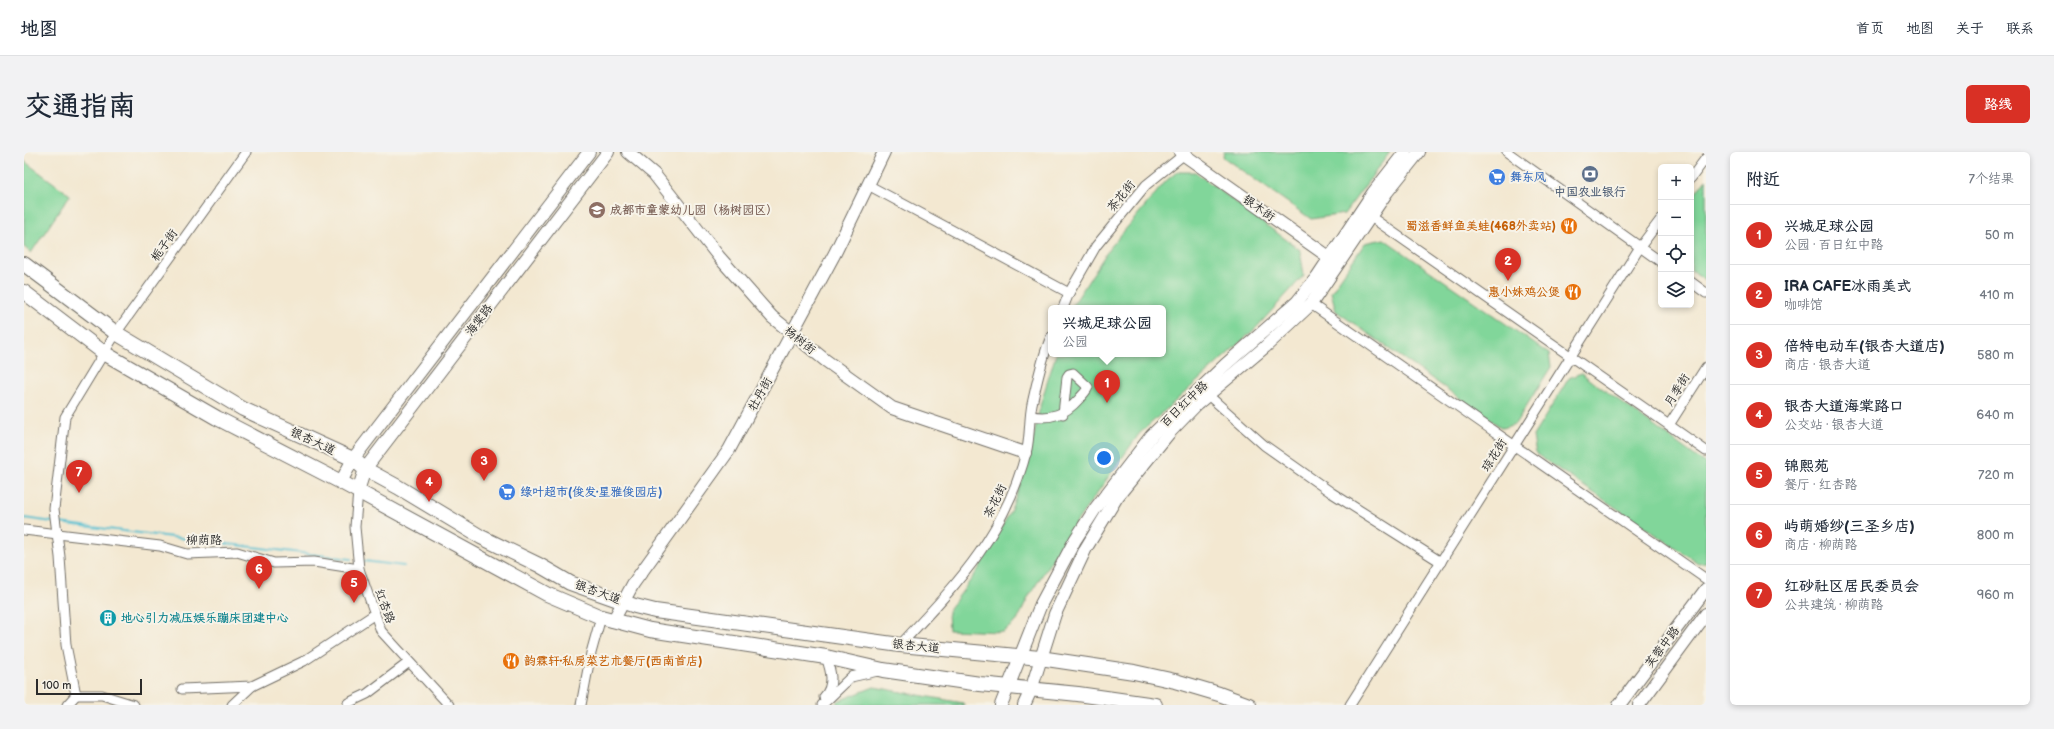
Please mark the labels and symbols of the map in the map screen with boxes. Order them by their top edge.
bank icon: 中国农业银行 [1580,164,1600,184]
supermarket icon: 舞东风 [1487,167,1507,187]
place label: 舞东风 [1510,170,1546,185]
street label: 茶花街 [1104,178,1139,215]
place label: 中国农业银行 [1554,185,1626,200]
street label: 银木街 [1240,192,1278,225]
school or university icon: 成都市童蒙幼儿园（杨树园区） [587,200,607,220]
place label: 成都市童蒙幼儿园（杨树园区） [610,203,778,218]
restaurant icon: 蜀滋香鲜鱼美蛙(468外卖站) [1559,216,1579,236]
place label: 蜀滋香鲜鱼美蛙(468外卖站) [1406,219,1556,234]
street label: 栀子街 [148,226,181,264]
pin: 2 [1495,248,1521,281]
restaurant icon: 惠小妹鸡公煲 [1563,282,1583,302]
place label: 惠小妹鸡公煲 [1488,285,1560,300]
street label: 海棠路 [463,301,496,339]
street label: 杨树街 [781,323,818,358]
pin: 1 [1094,370,1120,403]
street label: 月季街 [1662,371,1693,410]
street label: 牡丹街 [745,375,776,414]
street label: 百日红中路 [1158,378,1211,431]
street label: 银杏大道 [288,425,338,458]
street label: 琼花街 [1479,436,1510,475]
pin: 3 [471,448,497,481]
your location [1094,448,1114,468]
pin: 7 [66,460,92,493]
pin: 4 [416,469,442,502]
supermarket icon: 绿叶超市(俊发·星雅俊园店) [497,482,517,502]
street label: 茶花街 [981,482,1010,521]
place label: 绿叶超市(俊发·星雅俊园店) [520,485,662,500]
street label: 柳荫路 [186,533,222,548]
pin: 6 [246,556,272,589]
pin: 5 [341,570,367,603]
street label: 银杏大道 [573,577,623,608]
street label: 红杏路 [371,587,398,626]
building icon: 地心引力减压娱乐蹦床团建中心 [98,608,118,628]
place label: 地心引力减压娱乐蹦床团建中心 [121,611,289,626]
street label: 芙蓉中路 [1642,624,1683,671]
street label: 银杏大道 [891,637,941,656]
restaurant icon: 韵霖轩·私房菜艺术餐厅(西南首店) [501,651,521,671]
place label: 韵霖轩·私房菜艺术餐厅(西南首店) [524,654,702,669]
scale bar [36,677,142,696]

